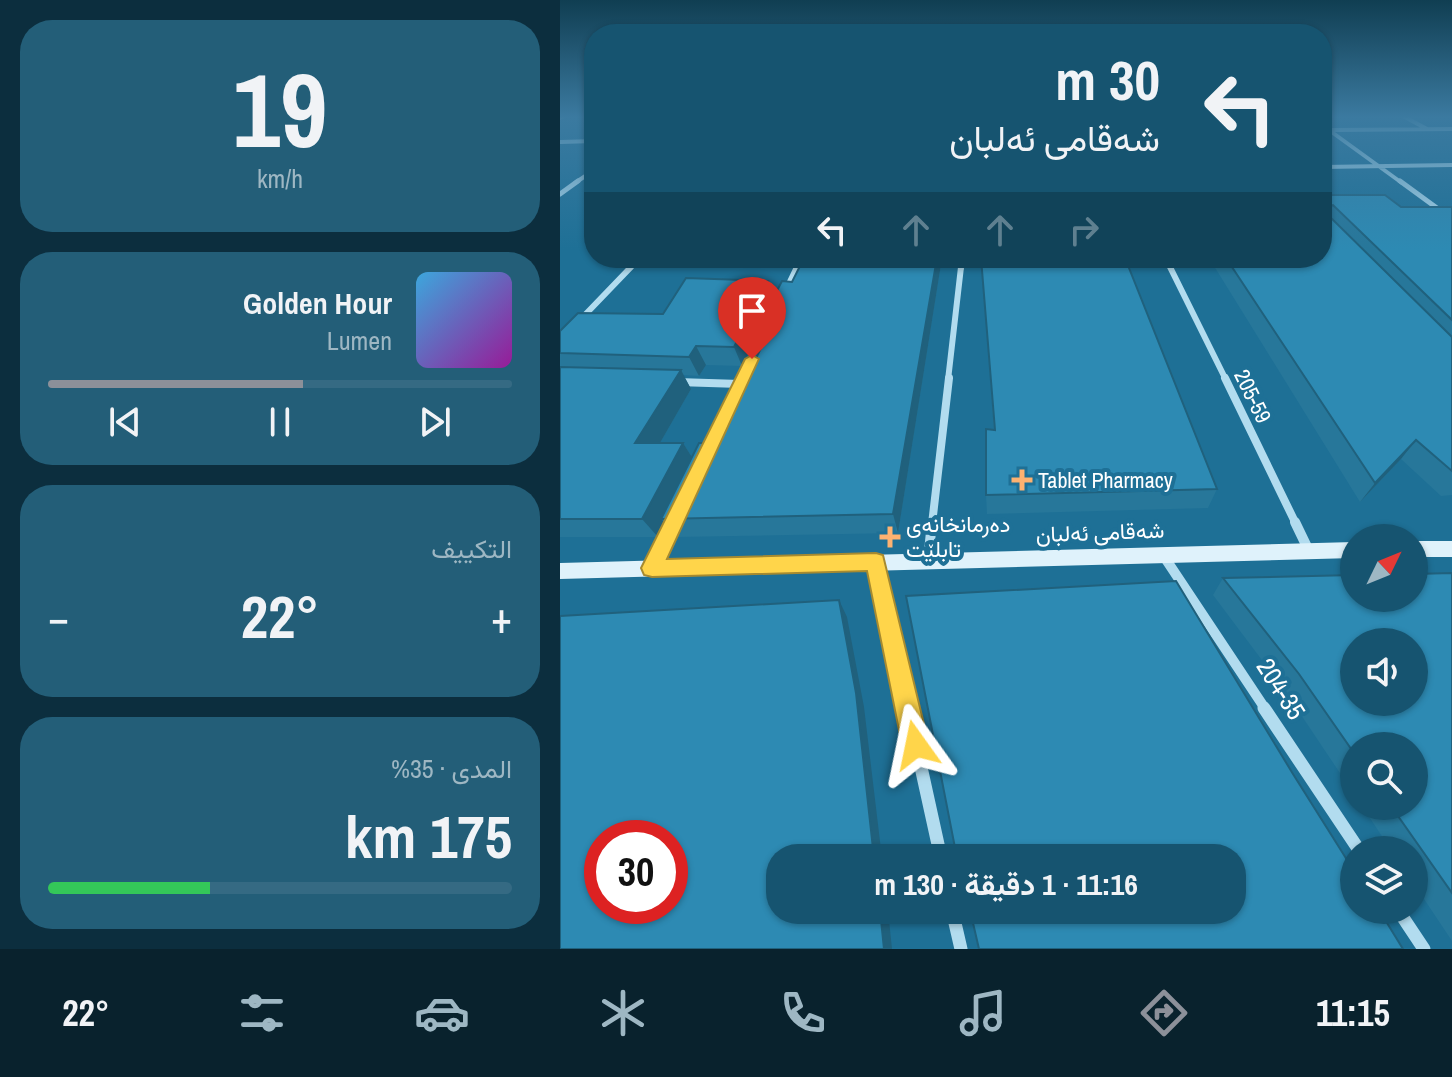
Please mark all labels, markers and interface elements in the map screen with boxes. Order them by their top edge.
text: 19 [233,39,327,179]
text: 30 m [1055,42,1160,117]
icon: left [1188,56,1292,160]
text: شەقامی ئەلبان [949,114,1160,162]
text: km/h [257,161,303,196]
icon: left [810,208,854,252]
icon: ahead [894,208,938,252]
icon: ahead [978,208,1022,252]
icon: right [1062,208,1106,252]
pin [718,277,786,359]
text: Golden Hour [243,283,392,323]
icon: arrive [730,289,774,333]
text: Lumen [327,323,392,358]
street label: 205-59 [1227,364,1279,428]
icon: previous [103,400,147,444]
icon: pause [258,400,302,444]
icon: next [413,400,457,444]
place label: Tablet Pharmacy [1038,465,1173,495]
marker: Tablet Pharmacy [1013,471,1031,489]
place label: دەرمانخانەی تابلێت [906,509,1010,564]
street label: شەقامی ئەلبان [1035,515,1165,549]
north arrow [1340,524,1428,612]
map controls [1340,524,1428,924]
marker: دەرمانخانەی تابلێت [881,528,899,546]
text: التكييف [431,531,512,566]
text: 22° [241,576,319,657]
text: − [48,587,69,647]
text: + [491,587,512,647]
button: sound [1340,628,1428,716]
street label: 204-35 [1249,651,1314,726]
position arrow [874,703,958,787]
button: search [1340,732,1428,820]
text: المدى · 35% [391,751,512,786]
text: 175 km [345,796,512,877]
speed limit sign: 30 [584,820,688,924]
button: layers [1340,836,1428,924]
text: 11:16 · 1 دقيقة · 130 m [874,864,1138,904]
icon: filters [234,985,290,1041]
icon: car [414,985,470,1041]
icon: climate [595,985,651,1041]
icon: phone [775,985,831,1041]
icon: music [955,985,1011,1041]
icon: directions [1136,985,1192,1041]
text: 22° [62,989,109,1037]
text: 11:15 [1316,989,1390,1037]

